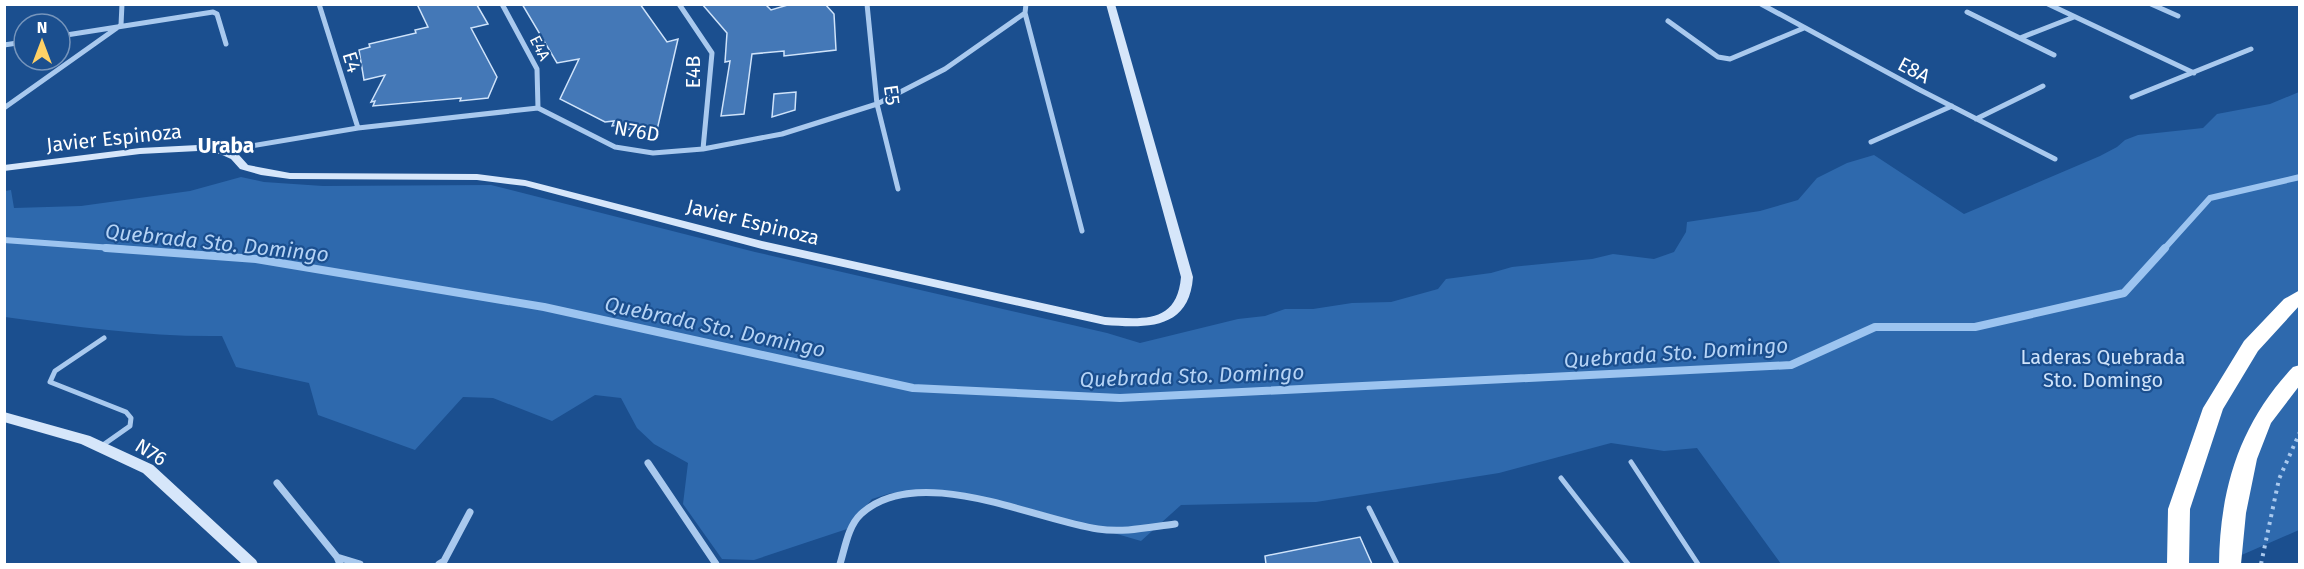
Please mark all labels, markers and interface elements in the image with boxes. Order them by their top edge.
north arrow [12,12,72,72]
text: N [37,18,47,37]
street label: E4A [526,32,555,65]
street label: E4 [337,49,367,76]
street label: E8A [1894,52,1935,89]
street label: E4B [681,56,705,88]
street label: E5 [879,83,905,107]
street label: N76D [612,115,662,147]
street label: Javier Espinoza [45,119,183,157]
district label: Uraba [198,133,254,159]
street label: Javier Espinoza [684,194,822,250]
water label: Quebrada Sto. Domingo [104,218,330,268]
water label: Quebrada Sto. Domingo [602,291,828,363]
water label: Quebrada Sto. Domingo [1563,332,1789,374]
park label: Laderas Quebrada Sto. Domingo [2021,345,2185,392]
water label: Quebrada Sto. Domingo [1079,359,1305,393]
street label: N76 [131,433,171,471]

